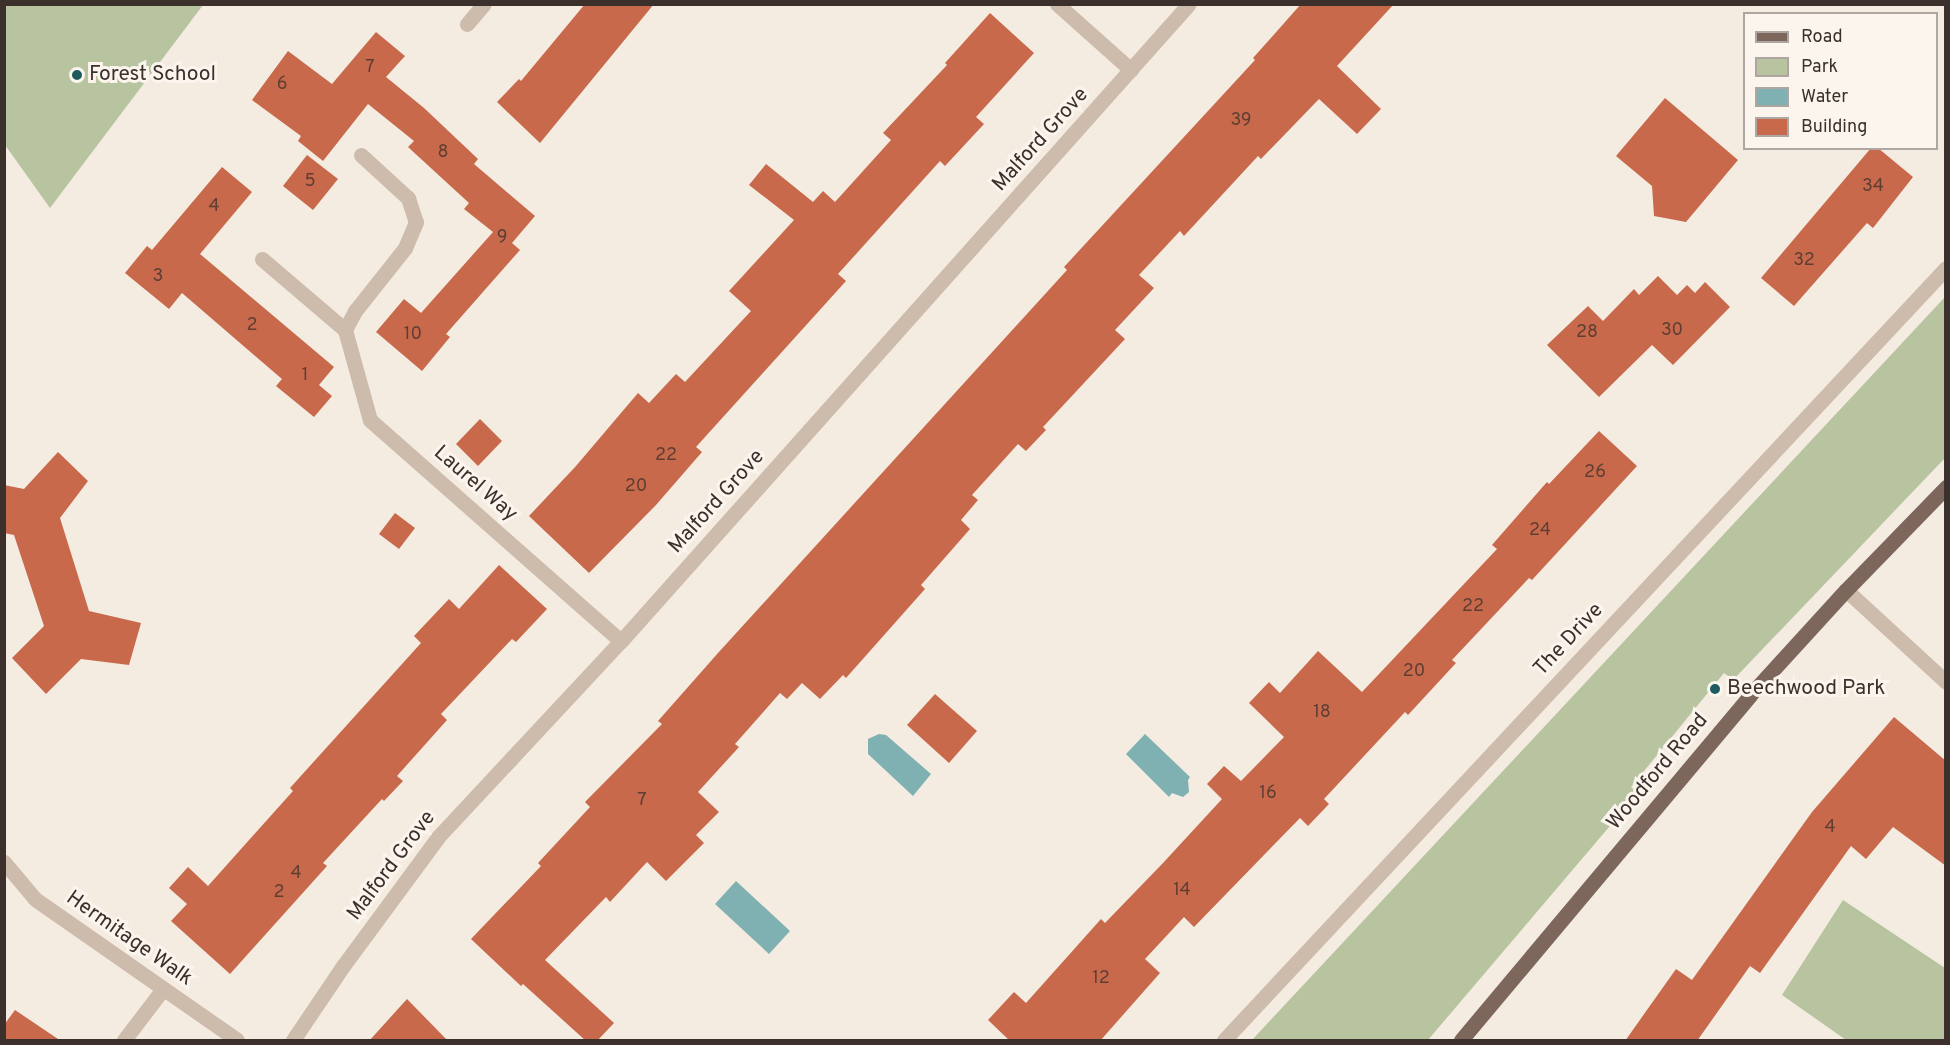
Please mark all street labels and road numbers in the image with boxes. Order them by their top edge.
street label: Malford Grove [988,83,1094,197]
street label: Laurel Way [428,441,522,527]
street label: Malford Grove [664,445,770,559]
street label: The Drive [1529,598,1609,682]
street label: Woodford Road [1602,709,1714,835]
street label: Malford Grove [343,806,441,926]
street label: Hermitage Walk [61,886,197,992]

